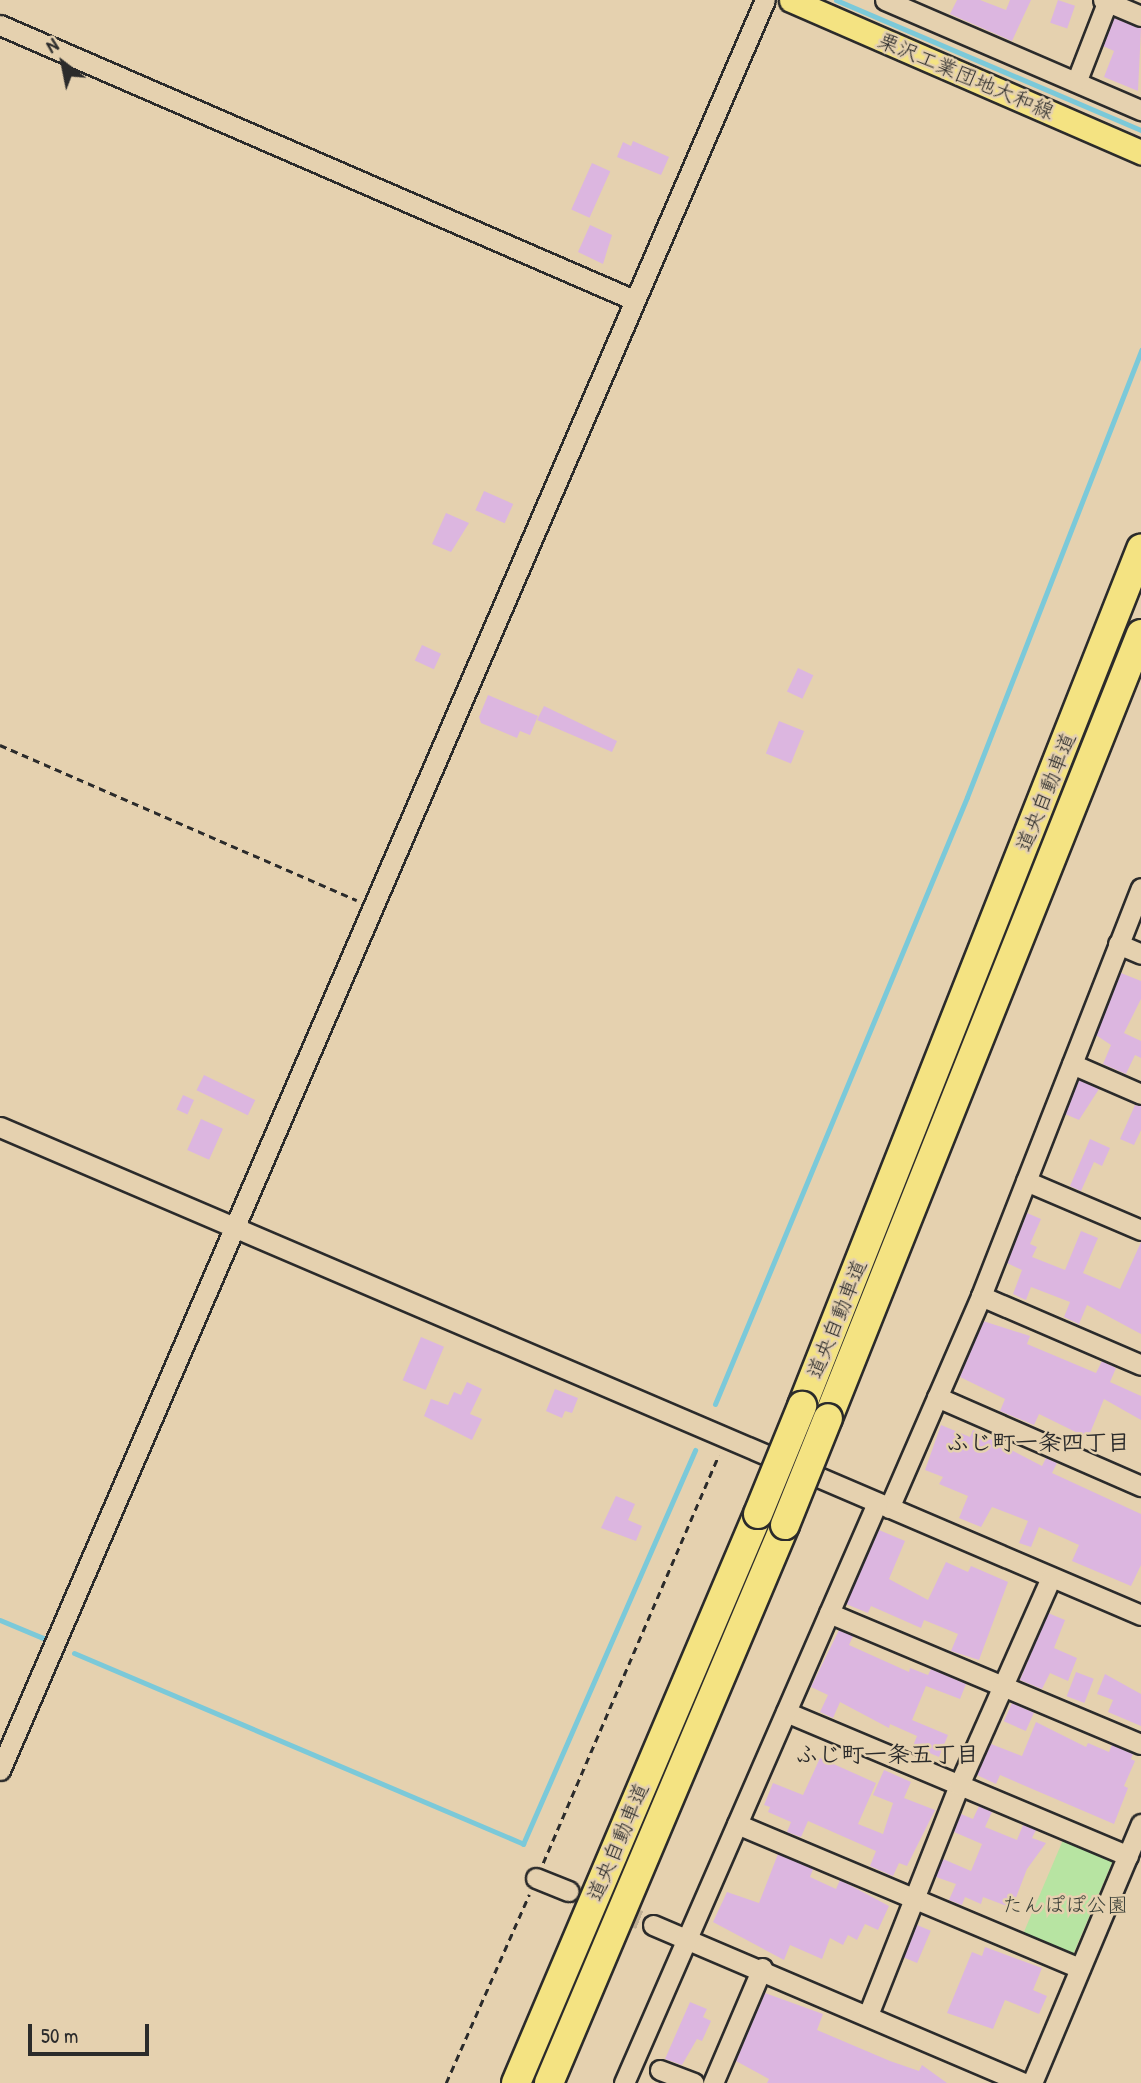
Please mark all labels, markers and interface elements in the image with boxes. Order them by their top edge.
street label: 栗沢工業団地大和線 [874,27,1058,125]
north arrow [28,28,98,98]
text: N [41,31,63,59]
street label: 道央自動車道 [1011,729,1081,855]
street label: 道央自動車道 [802,1256,872,1382]
district label: ふじ町一条四丁目 [946,1428,1130,1456]
district label: ふじ町一条五丁目 [795,1740,979,1768]
street label: 道央自動車道 [582,1779,654,1905]
park label: たんぽぽ公園 [1002,1892,1128,1918]
scale bar [32,2010,152,2054]
text: 50 m [41,2021,78,2050]

